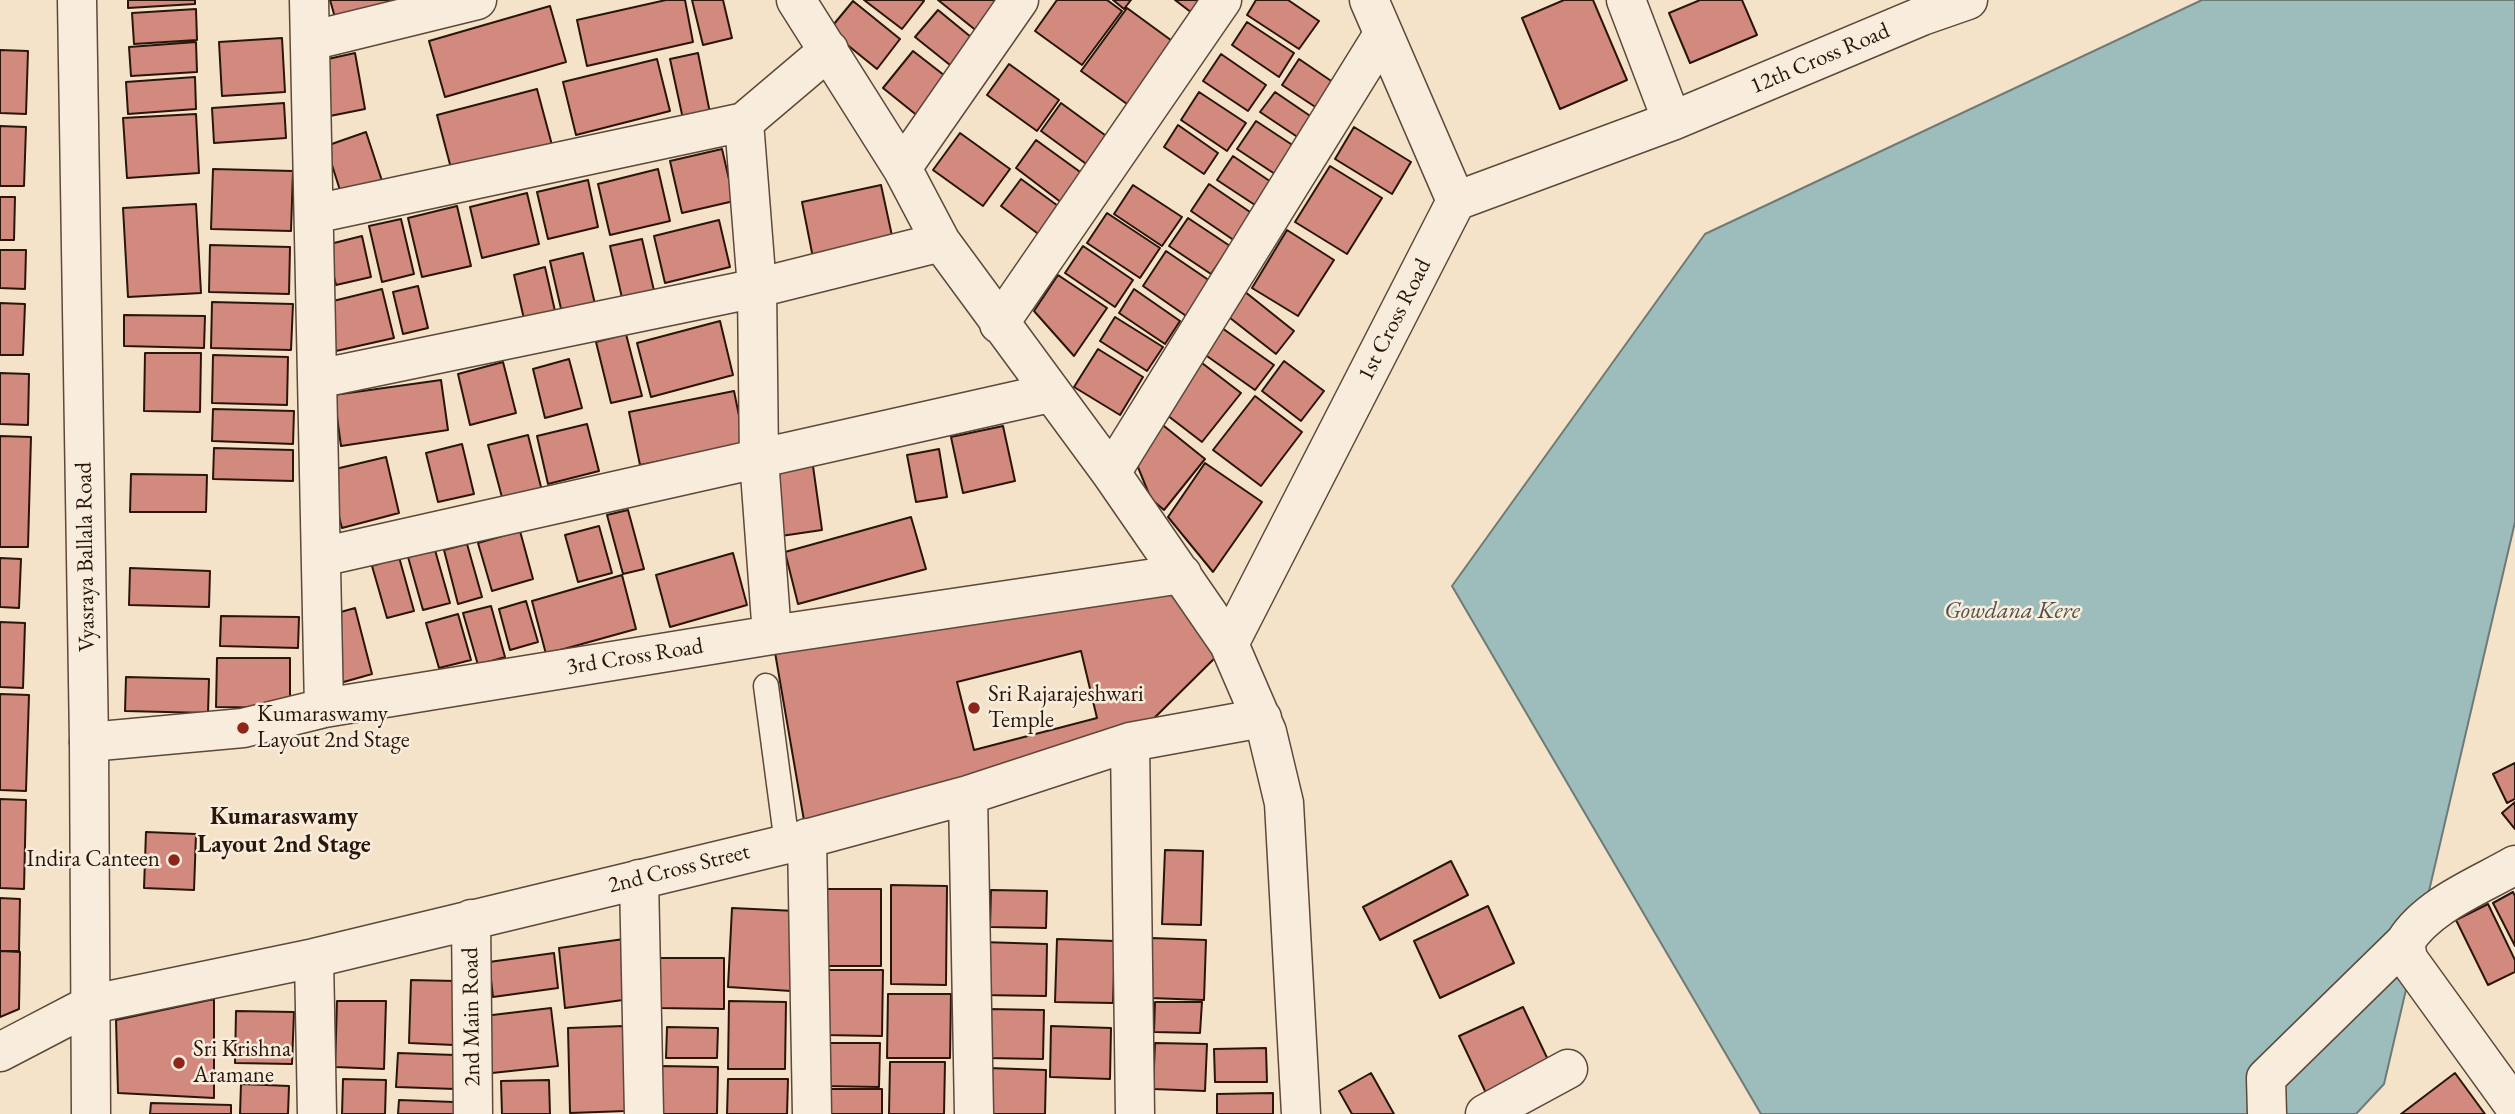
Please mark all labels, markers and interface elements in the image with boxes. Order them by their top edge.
street label: 12th Cross Road [1746,17,1894,101]
street label: 1st Cross Road [1352,254,1438,386]
street label: Vyasraya Ballala Road [71,462,101,652]
water label: Gowdana Kere [1944,597,2080,625]
street label: 3rd Cross Road [565,633,705,681]
place label: Sri Rajarajeshwari Temple [988,681,1144,735]
marker: Sri Rajarajeshwari Temple [966,700,982,716]
place label: Kumaraswamy Layout 2nd Stage [257,701,410,755]
marker: Kumaraswamy Layout 2nd Stage [235,720,251,736]
district label: Kumaraswamy Layout 2nd Stage [197,803,371,859]
street label: 2nd Cross Street [605,838,753,900]
place label: Indira Canteen [27,846,160,874]
marker: Indira Canteen [166,852,182,868]
street label: 2nd Main Road [457,947,487,1087]
place label: Sri Krishna Aramane [193,1036,291,1090]
marker: Sri Krishna Aramane [171,1055,187,1071]

